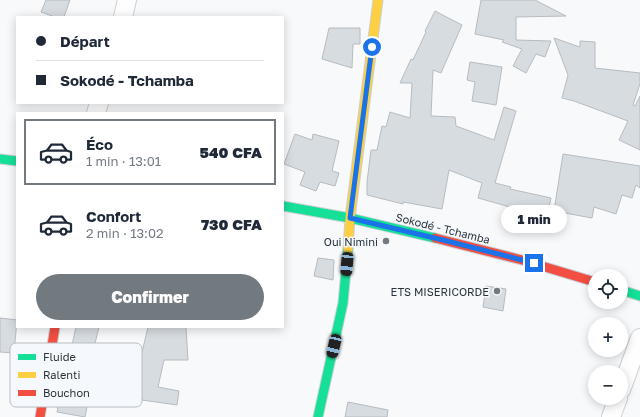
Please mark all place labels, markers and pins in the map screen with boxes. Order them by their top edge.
place label: Oui Nimini [324,235,378,248]
marker: Oui Nimini [381,236,391,246]
place label: ETS MISERICORDE [391,285,489,298]
marker: ETS MISERICORDE [492,286,502,296]

